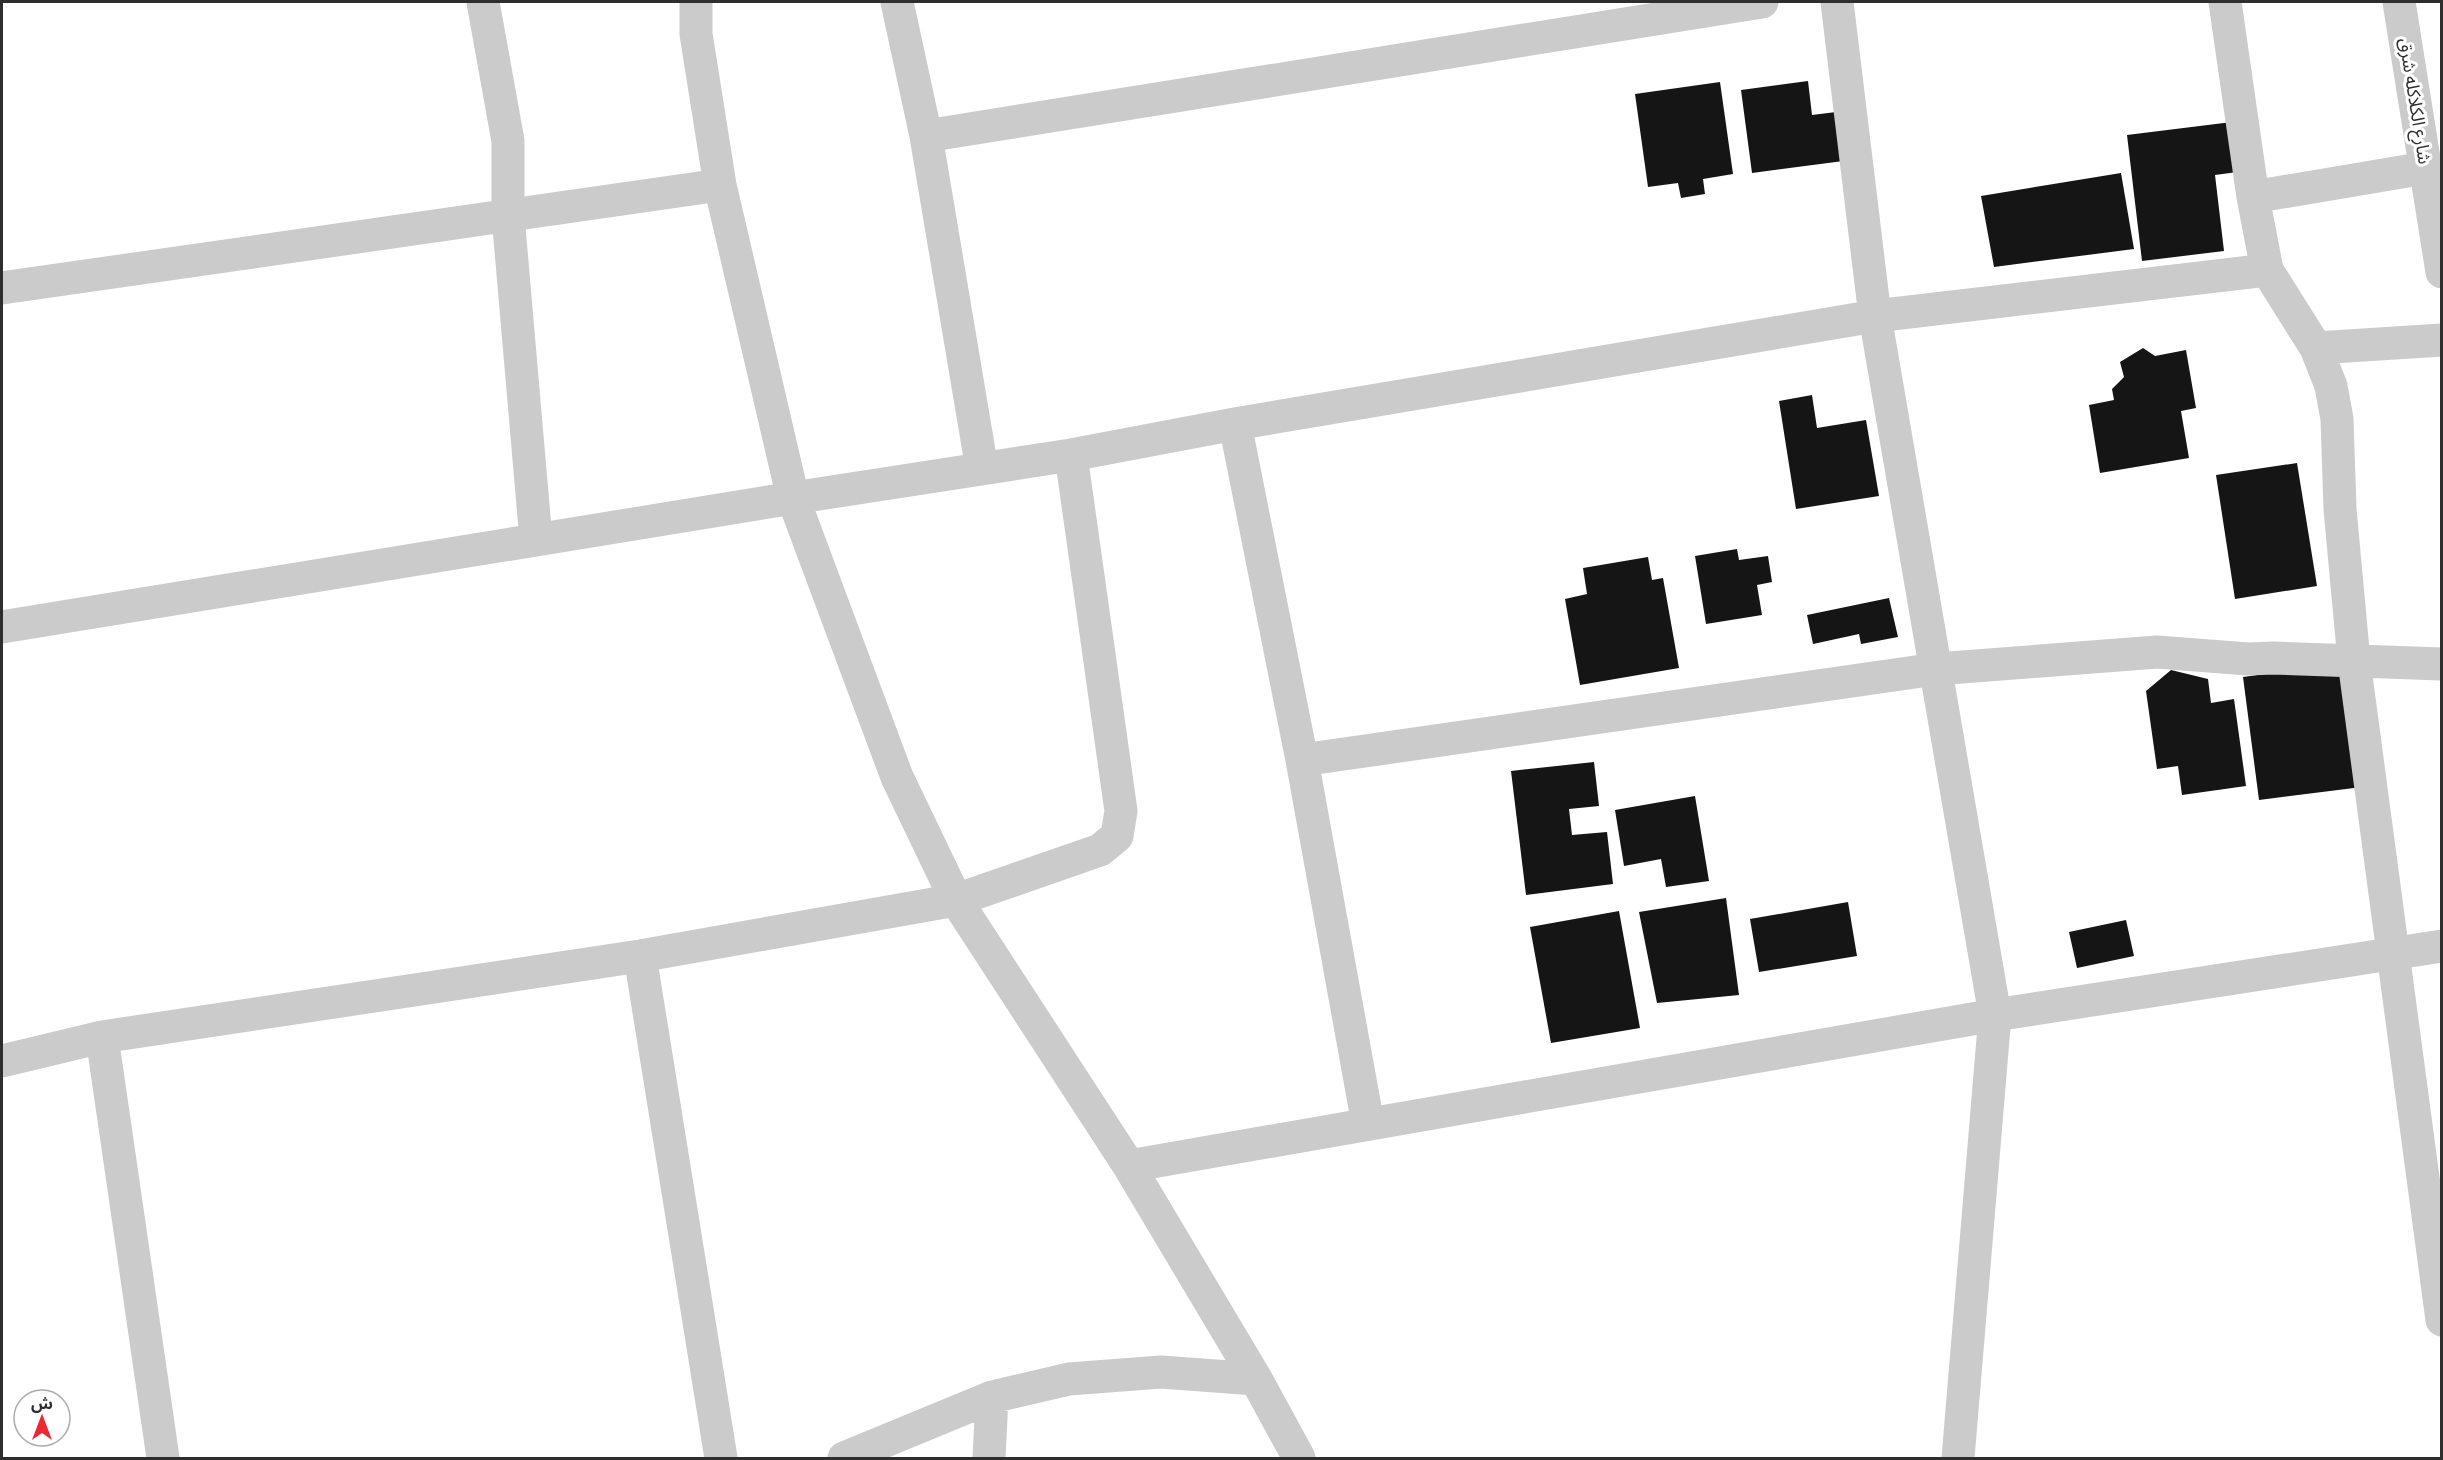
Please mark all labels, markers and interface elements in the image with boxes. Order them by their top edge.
street label: شارع الكلاكله شرق [2391,36,2438,166]
north arrow [12,1388,72,1448]
text: ش [31,1392,53,1414]

